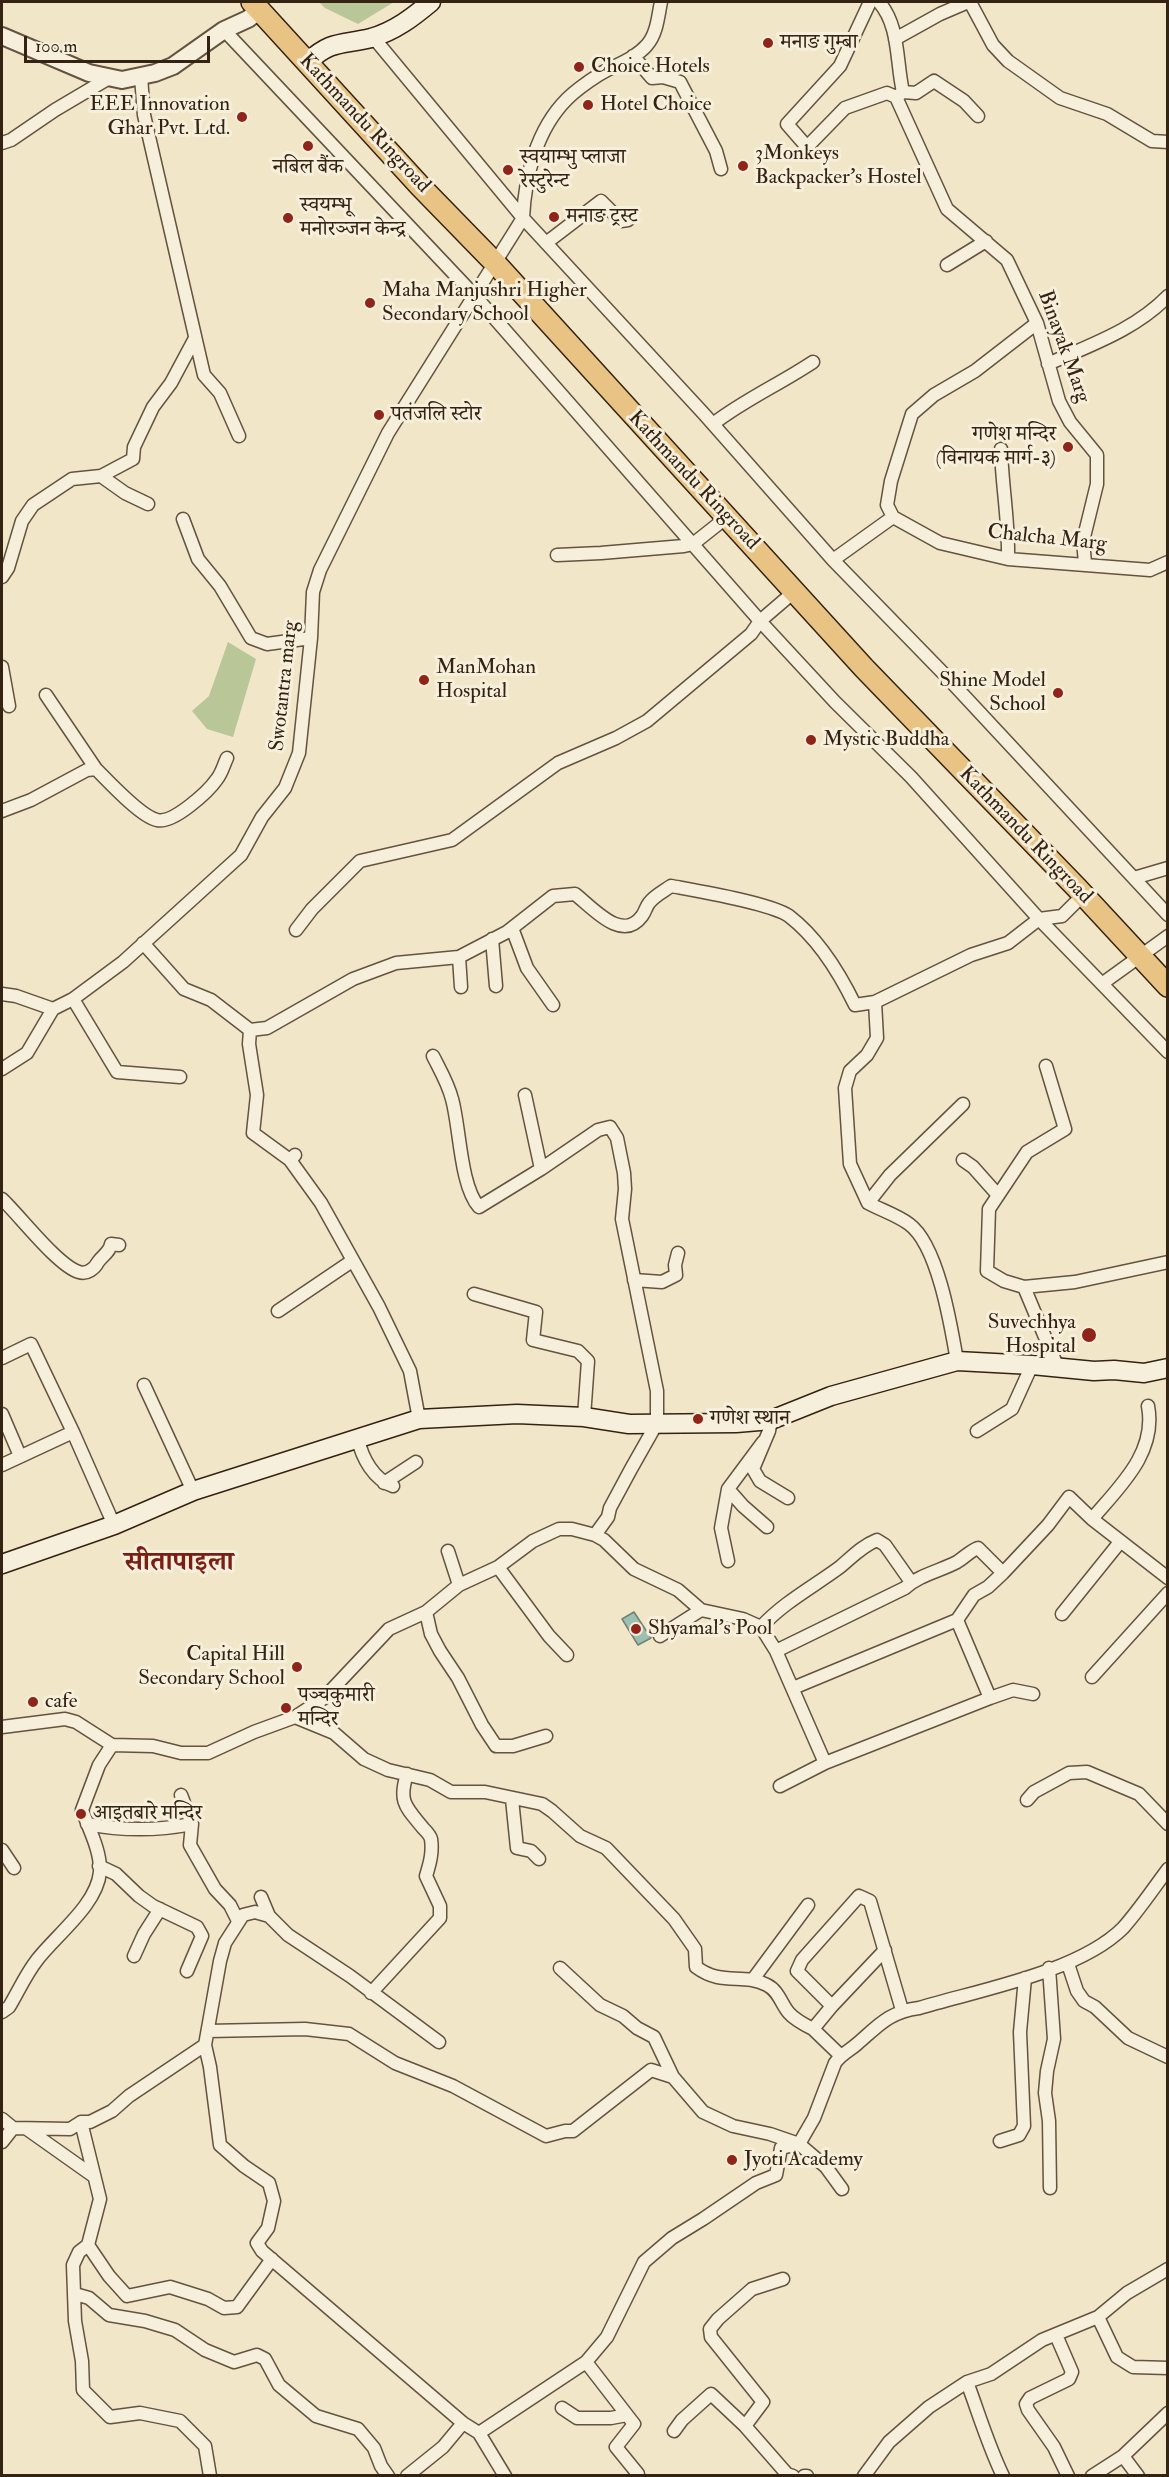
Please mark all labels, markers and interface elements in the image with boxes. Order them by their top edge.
scale bar [27,24,213,62]
place label: मनाङ गुम्बा [780,30,858,56]
text: 100 m [35,35,78,58]
marker: मनाङ गुम्बा [761,36,775,50]
street label: Kathmandu Ringroad [293,49,435,199]
place label: Choice Hotels [591,54,710,80]
marker: Choice Hotels [572,60,586,74]
place label: EEE Innovation Ghar Pvt. Ltd. [89,92,230,142]
place label: Hotel Choice [600,92,712,118]
marker: Hotel Choice [581,98,595,112]
marker: EEE Innovation Ghar Pvt. Ltd. [235,110,249,124]
marker: नबिल बैंक [301,139,315,153]
place label: 3Monkeys Backpacker's Hostel [755,141,922,191]
place label: स्वयाम्भु प्लाजा रेस्टुरेन्ट [520,145,626,195]
place label: नबिल बैंक [273,155,343,181]
marker: 3Monkeys Backpacker's Hostel [736,159,750,173]
marker: स्वयाम्भु प्लाजा रेस्टुरेन्ट [501,163,515,177]
place label: स्वयम्भू मनोरञ्जन केन्द्र [300,193,405,243]
place label: मनाङ ट्रस्ट [566,204,638,230]
marker: मनाङ ट्रस्ट [547,210,561,224]
marker: स्वयम्भू मनोरञ्जन केन्द्र [281,211,295,225]
place label: Maha Manjushri Higher Secondary School [382,278,587,328]
street label: Binayak Marg [1031,287,1095,407]
marker: Maha Manjushri Higher Secondary School [363,296,377,310]
place label: पतंजलि स्टोर [391,402,481,428]
street label: Kathmandu Ringroad [622,406,764,556]
marker: पतंजलि स्टोर [372,408,386,422]
place label: गणेश मन्दिर (विनायक मार्ग-३) [935,422,1056,472]
marker: गणेश मन्दिर (विनायक मार्ग-३) [1061,440,1075,454]
street label: Chalcha Marg [986,520,1108,558]
street label: Swotantra marg [266,619,304,753]
place label: ManMohan Hospital [436,655,536,705]
place label: Shine Model School [939,668,1046,718]
marker: ManMohan Hospital [417,673,431,687]
marker: Shine Model School [1051,686,1065,700]
place label: Mystic Buddha [823,727,949,753]
marker: Mystic Buddha [804,733,818,747]
street label: Kathmandu Ringroad [953,762,1097,910]
place label: Suvechhya Hospital [988,1310,1076,1360]
marker: Suvechhya Hospital [1080,1326,1098,1344]
place label: गणेश स्थान [710,1406,790,1432]
marker: गणेश स्थान [691,1412,705,1426]
district label: सीतापाइला [124,1548,234,1580]
place label: Shyamal's Pool [648,1616,772,1642]
marker: Shyamal's Pool [629,1622,643,1636]
place label: Capital Hill Secondary School [138,1642,285,1692]
marker: Capital Hill Secondary School [290,1660,304,1674]
place label: पञ्चकुमारी मन्दिर [298,1683,375,1733]
place label: cafe [45,1689,78,1715]
marker: cafe [26,1695,40,1709]
marker: पञ्चकुमारी मन्दिर [279,1701,293,1715]
place label: आइतबारे मन्दिर [93,1801,202,1827]
marker: आइतबारे मन्दिर [74,1807,88,1821]
place label: Jyoti Academy [744,2147,863,2173]
marker: Jyoti Academy [725,2153,739,2167]

